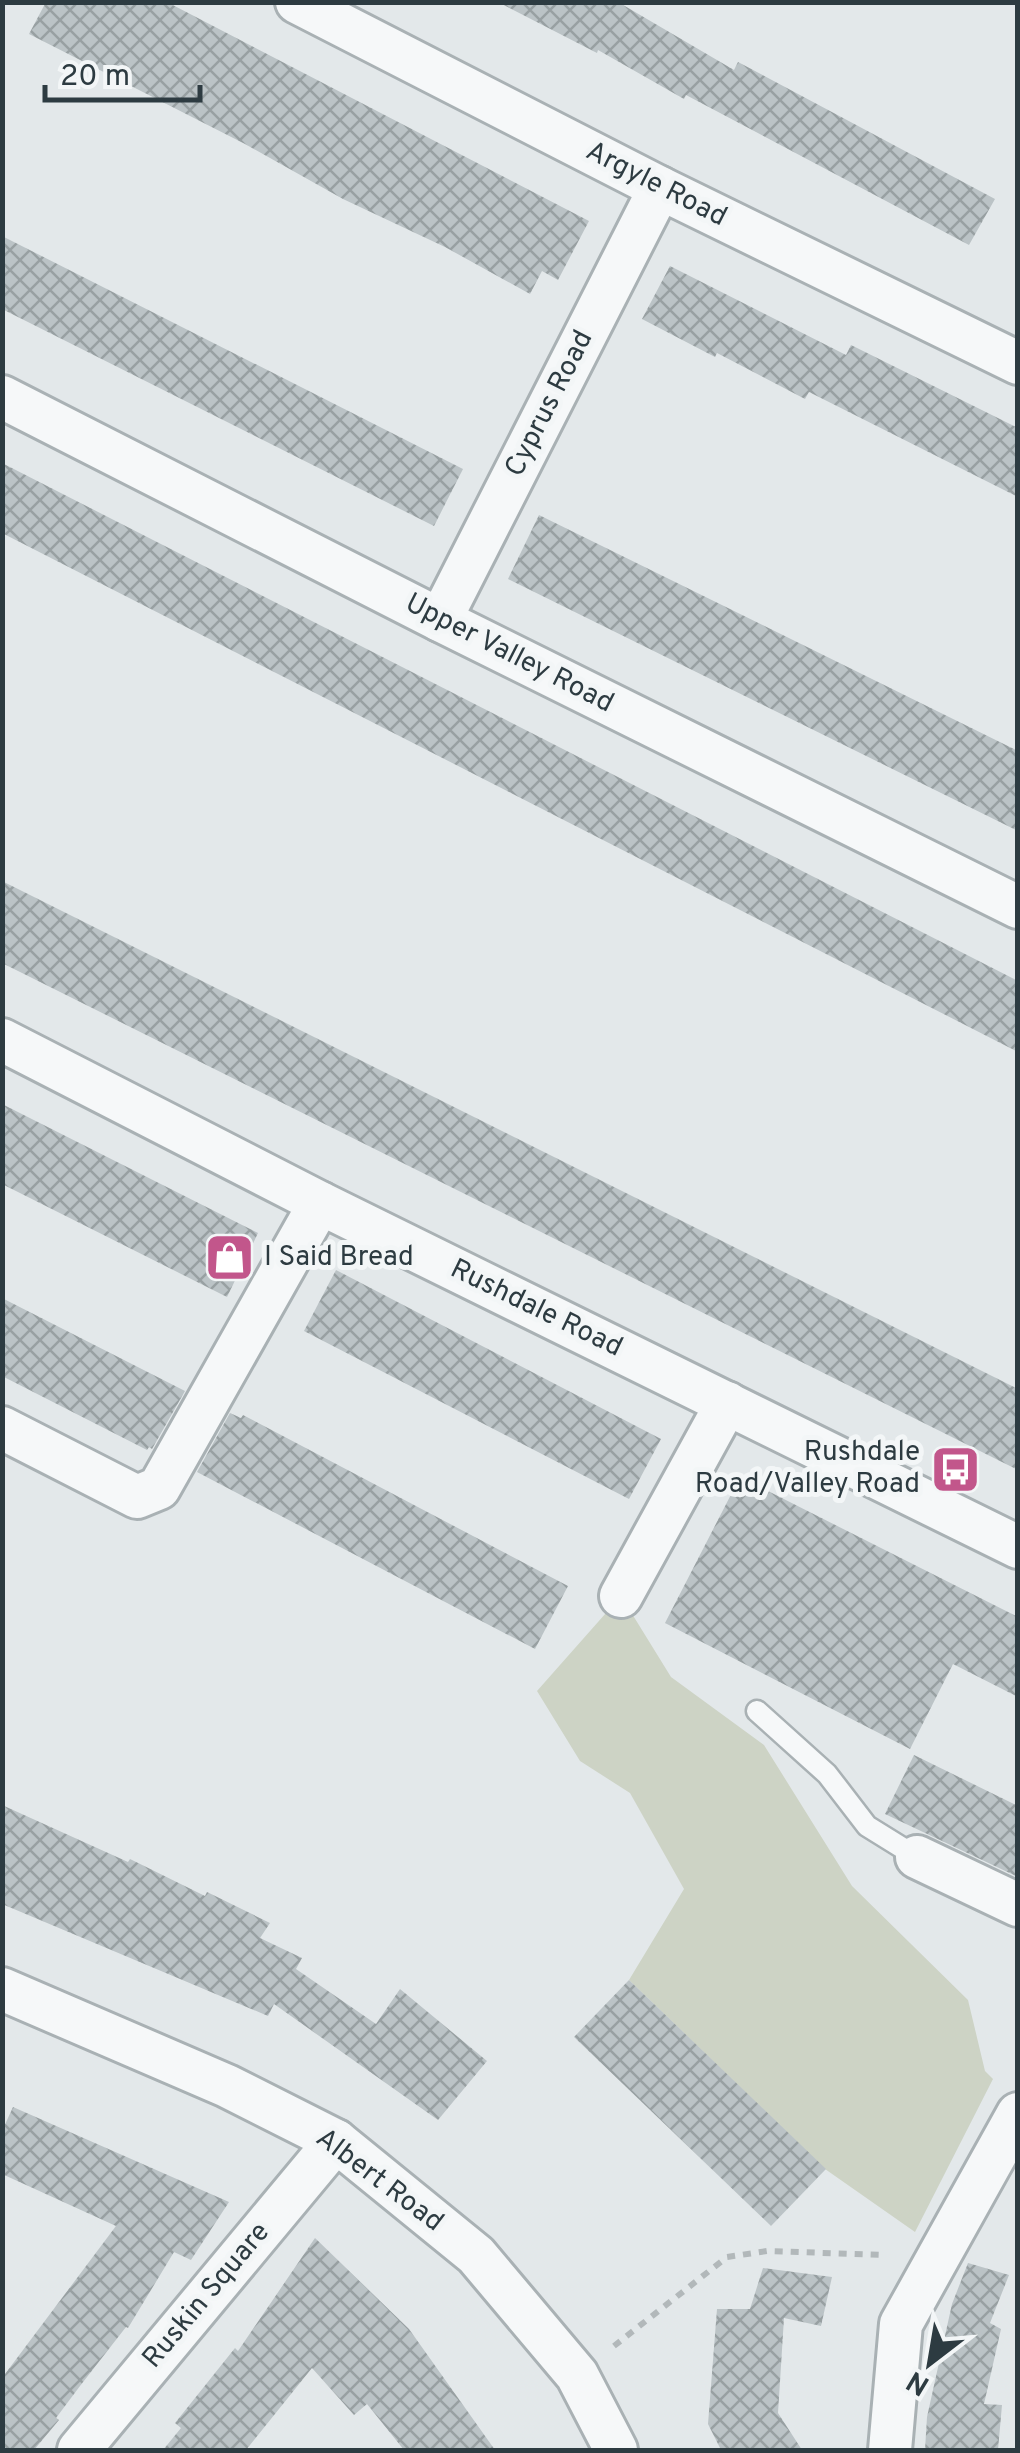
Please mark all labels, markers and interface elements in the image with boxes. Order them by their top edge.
scale bar [45,40,200,102]
text: 20 m [60,59,130,96]
street label: Argyle Road [579,134,733,236]
street label: Cyprus Road [498,325,602,483]
street label: Upper Valley Road [399,586,619,722]
shop icon: I Said Bread [203,1232,255,1284]
place label: I Said Bread [264,1240,414,1276]
street label: Rushdale Road [444,1252,628,1366]
place label: Rushdale Road/Valley Road [695,1435,920,1503]
bus stop icon: Rushdale Road/Valley Road [929,1443,981,1495]
street label: Albert Road [308,2121,450,2241]
street label: Ruskin Square [135,2216,279,2376]
north arrow [880,2313,980,2413]
text: N [901,2361,937,2402]

